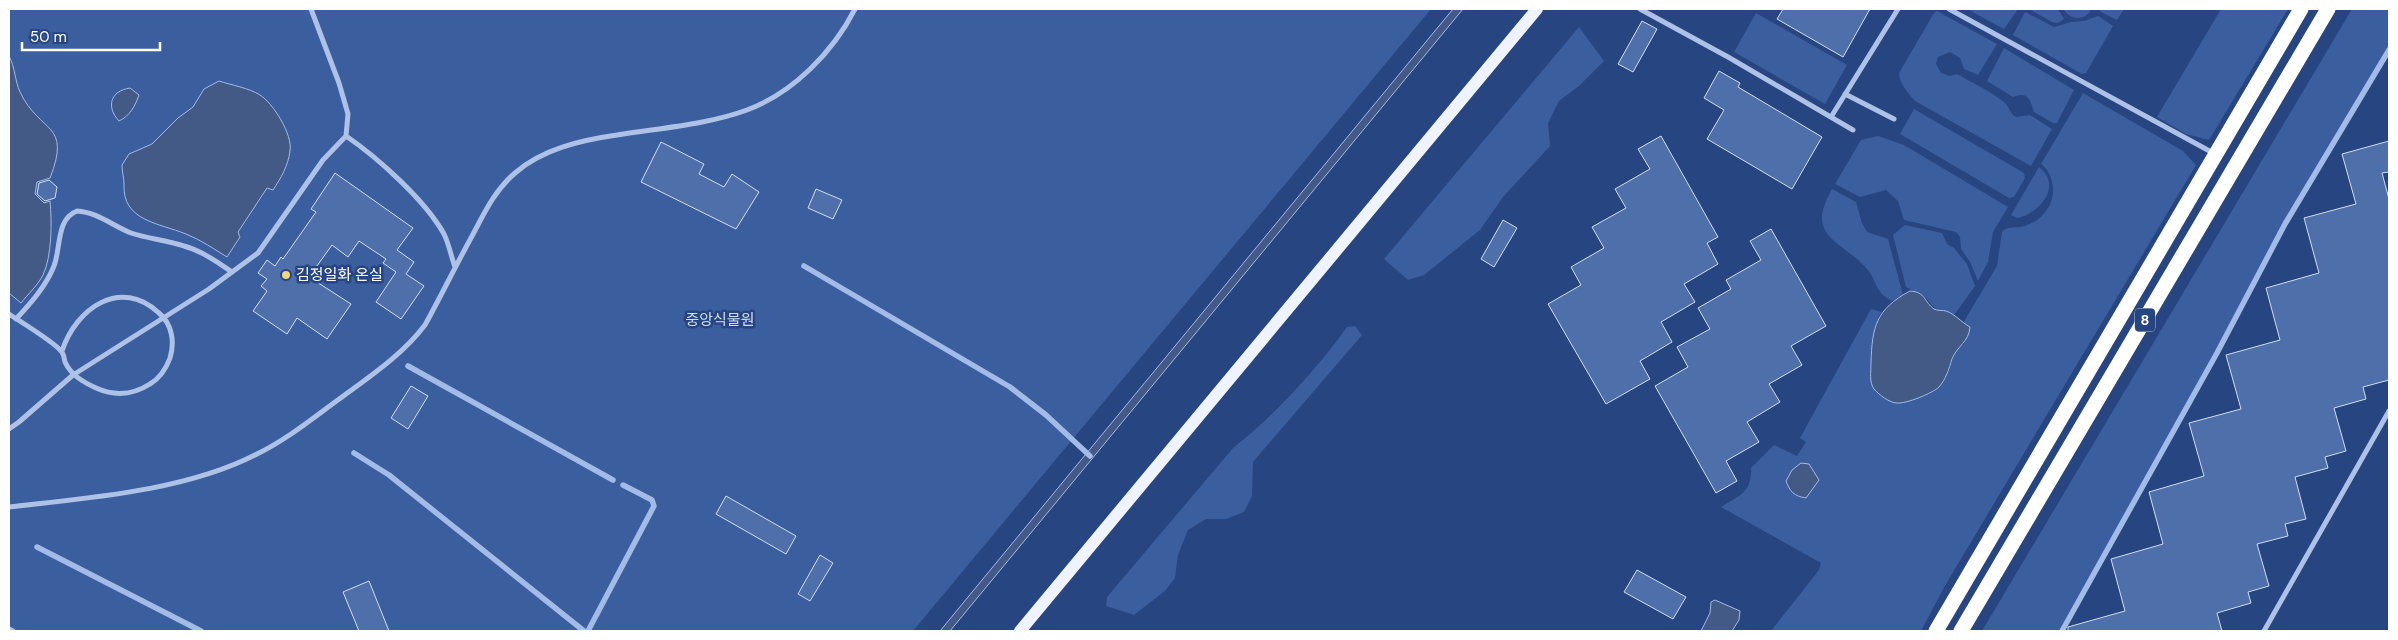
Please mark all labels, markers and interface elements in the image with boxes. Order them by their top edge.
scale bar [22,20,160,52]
text: 50 m [30,27,67,47]
place label: 김정일화 온실 [296,265,383,285]
marker: 김정일화 온실 [280,269,292,281]
road number: 8 [2135,308,2155,332]
park label: 중앙식물원 [685,310,755,330]

